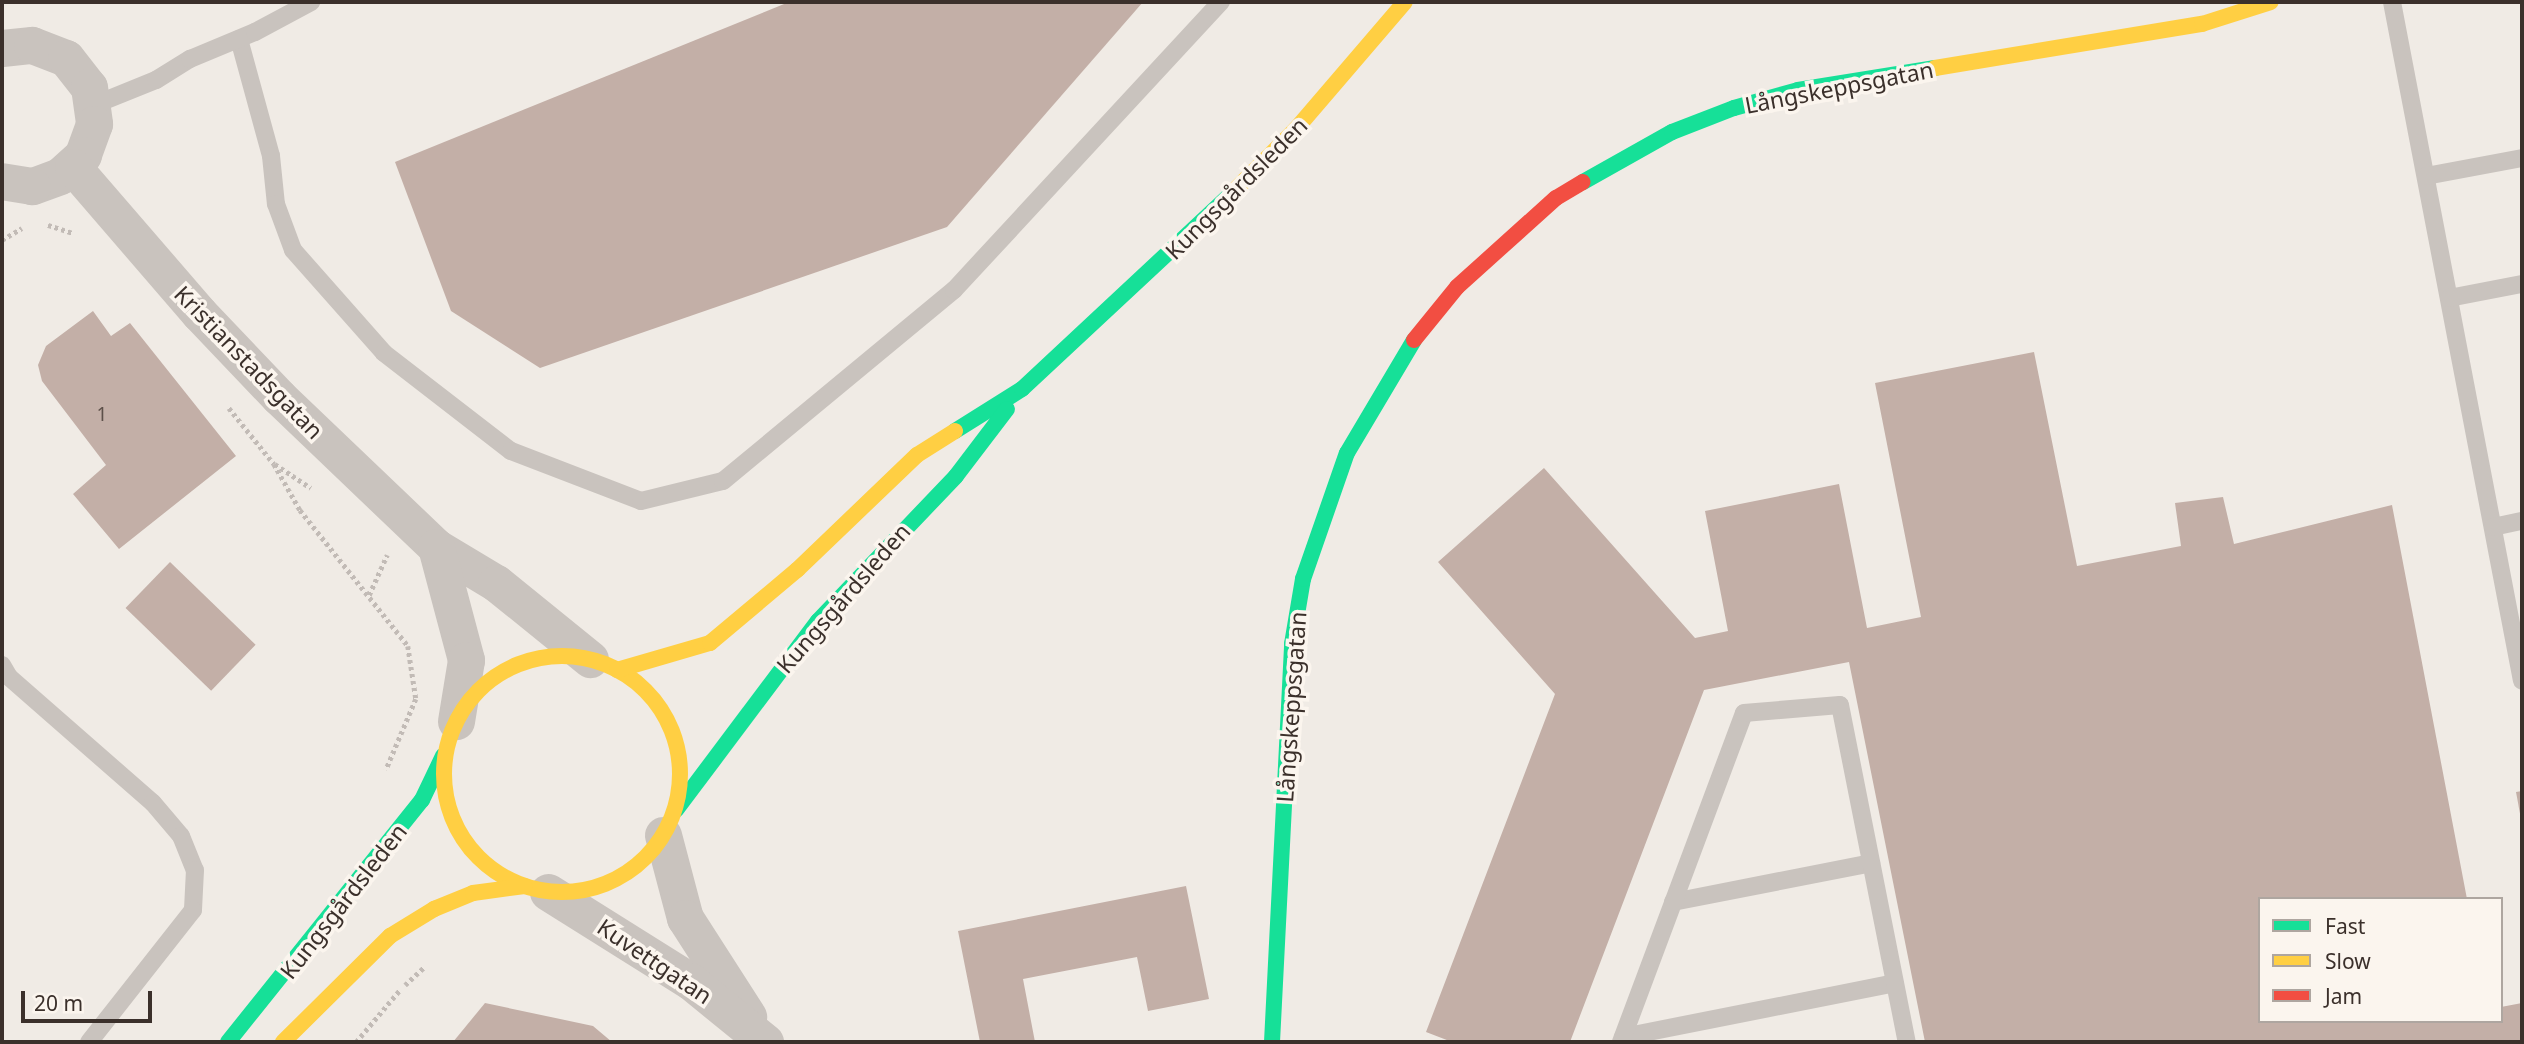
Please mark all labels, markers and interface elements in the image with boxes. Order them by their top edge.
street label: Långskeppsgatan [1742,55,1936,119]
street label: Kungsgårdsleden [1159,111,1313,265]
street label: Kristianstadsgatan [169,280,329,444]
house number: 1 [97,404,107,426]
street label: Kungsgårdsleden [770,518,916,678]
street label: Långskeppsgatan [1271,611,1311,803]
street label: Kungsgårdsleden [274,818,412,984]
legend [2258,897,2503,1023]
text: Fast [2325,912,2365,940]
street label: Kuvettgatan [592,913,718,1009]
text: Slow [2325,947,2371,975]
scale bar [24,978,156,1022]
text: Jam [2325,982,2362,1010]
text: 20 m [34,989,83,1017]

